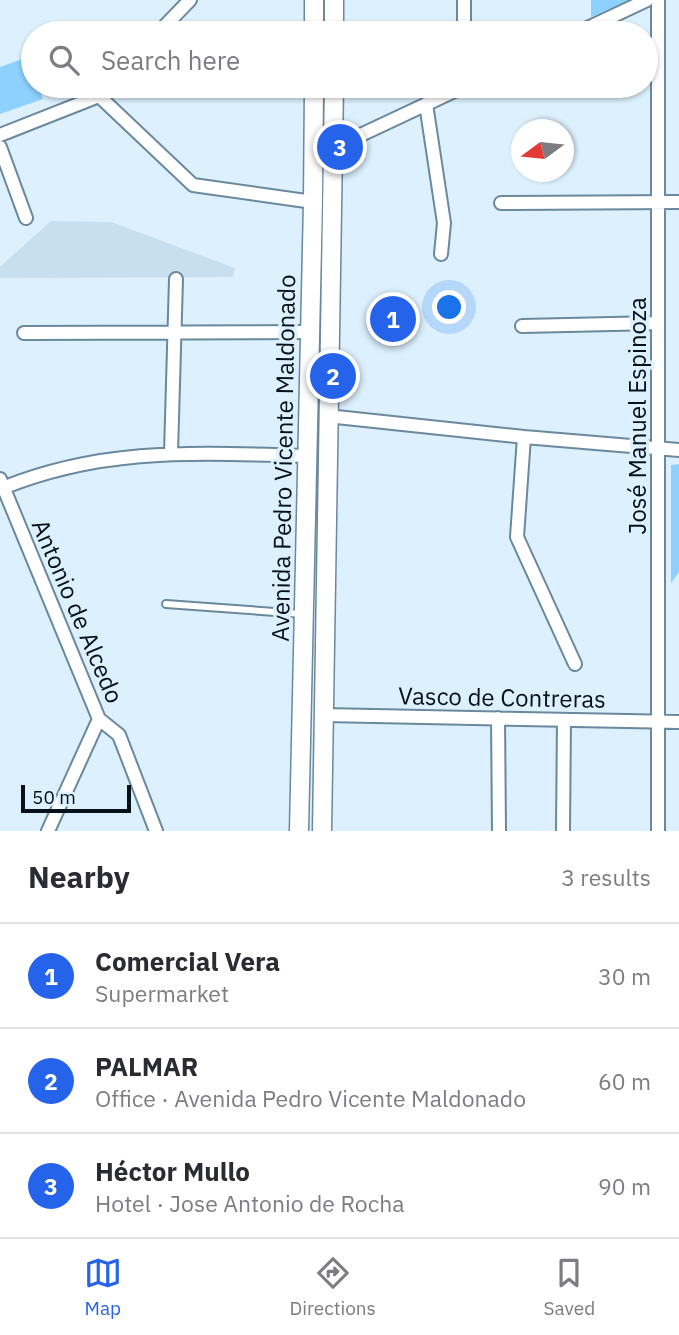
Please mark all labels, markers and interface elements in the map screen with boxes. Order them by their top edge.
search box [21,21,658,98]
icon: search [45,41,83,79]
text: Search here [101,43,240,77]
north arrow [511,119,574,182]
pin: 3 [317,121,363,173]
street label: Avenida Pedro Vicente Maldonado [264,274,302,642]
your location [432,290,466,324]
pin: 1 [370,293,416,345]
street label: José Manuel Espinoza [621,297,653,535]
pin: 2 [310,350,356,402]
street label: Antonio de Alcedo [25,514,131,708]
street label: Vasco de Contreras [398,679,606,715]
scale bar [21,782,131,814]
text: 50 m [32,785,76,809]
text: Nearby [28,857,130,896]
text: 3 results [561,862,651,892]
text: Comercial Vera [95,944,280,978]
text: 1 [44,961,58,991]
text: 30 m [598,961,651,991]
text: Supermarket [95,978,229,1008]
text: PALMAR [95,1049,198,1083]
text: 2 [44,1066,58,1096]
text: 60 m [598,1066,651,1096]
text: Office · Avenida Pedro Vicente Maldonado [95,1083,526,1113]
text: Héctor Mullo [95,1154,250,1188]
text: 3 [44,1171,58,1201]
text: 90 m [598,1171,651,1201]
text: Hotel · Jose Antonio de Rocha [95,1188,405,1218]
tab: Map [84,1254,122,1320]
tab: Directions [289,1254,376,1320]
tab: Saved [544,1254,595,1320]

